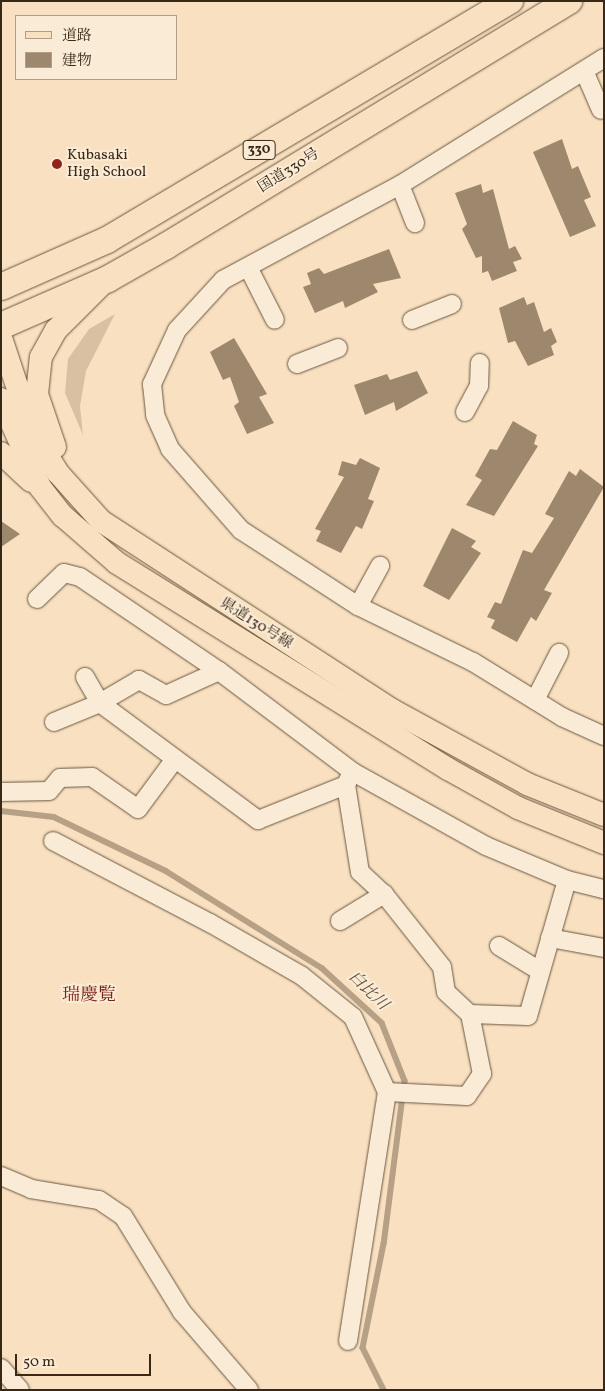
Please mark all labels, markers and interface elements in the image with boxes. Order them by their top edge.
legend [15,15,178,80]
text: 道路 [62,26,92,47]
text: 建物 [62,51,92,72]
road number: 330 [242,138,276,162]
street label: 国道330号 [255,145,323,197]
place label: Kubasaki High School [67,146,146,181]
marker: Kubasaki High School [51,158,63,170]
street label: 県道130号線 [216,595,296,653]
water label: 白比川 [344,967,392,1015]
district label: 瑞慶覧 [62,985,116,1007]
scale bar [18,1344,154,1376]
text: 50 m [23,1352,55,1373]

